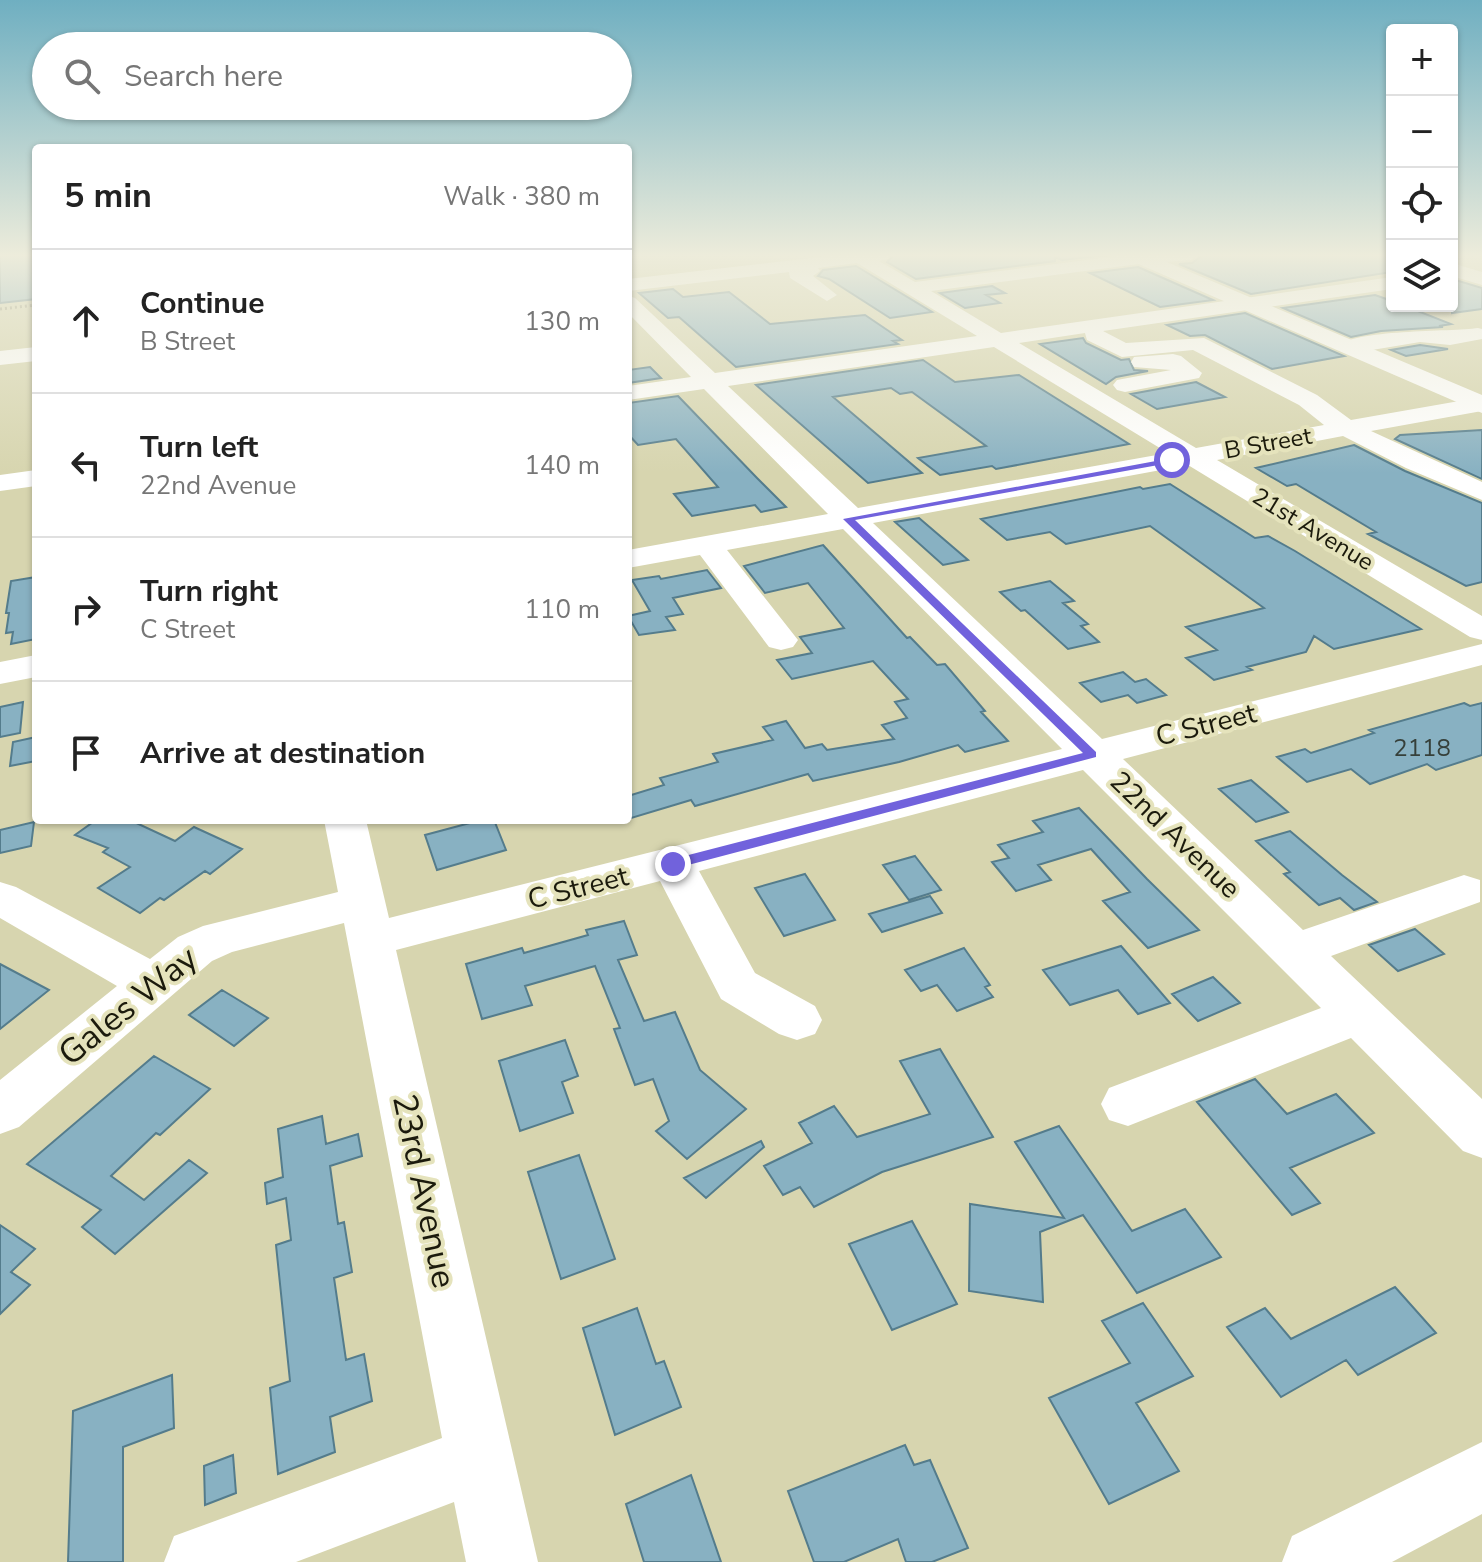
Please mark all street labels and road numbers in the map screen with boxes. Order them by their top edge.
street label: B Street [1222,420,1315,466]
street label: 21st Avenue [1246,480,1380,578]
street label: C Street [1152,694,1260,756]
street label: 22nd Avenue [1101,763,1249,907]
street label: C Street [524,857,632,919]
street label: Gales Way [49,935,208,1076]
street label: 23rd Avenue [381,1090,467,1292]

